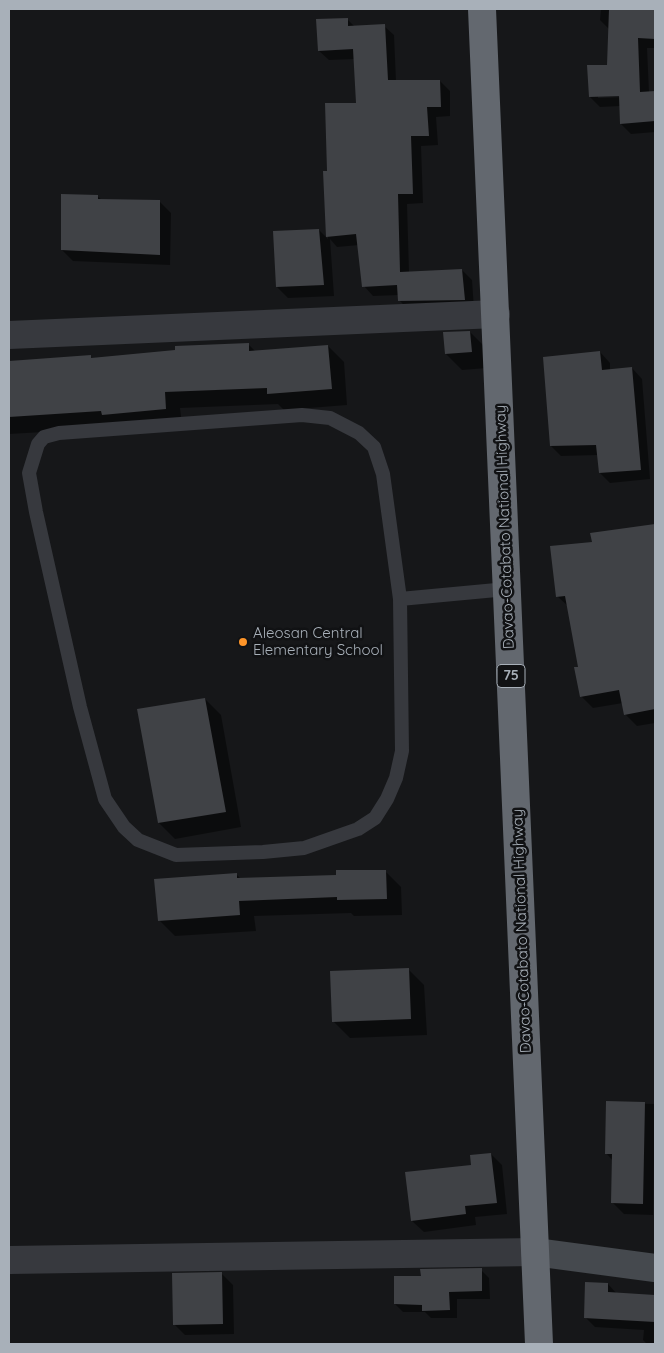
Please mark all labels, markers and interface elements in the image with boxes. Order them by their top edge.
street label: Davao-Cotabato National Highway [492,405,518,649]
place label: Aleosan Central Elementary School [253,624,383,659]
marker: Aleosan Central Elementary School [237,636,249,648]
road number: 75 [497,664,525,688]
street label: Davao-Cotabato National Highway [509,809,535,1053]

